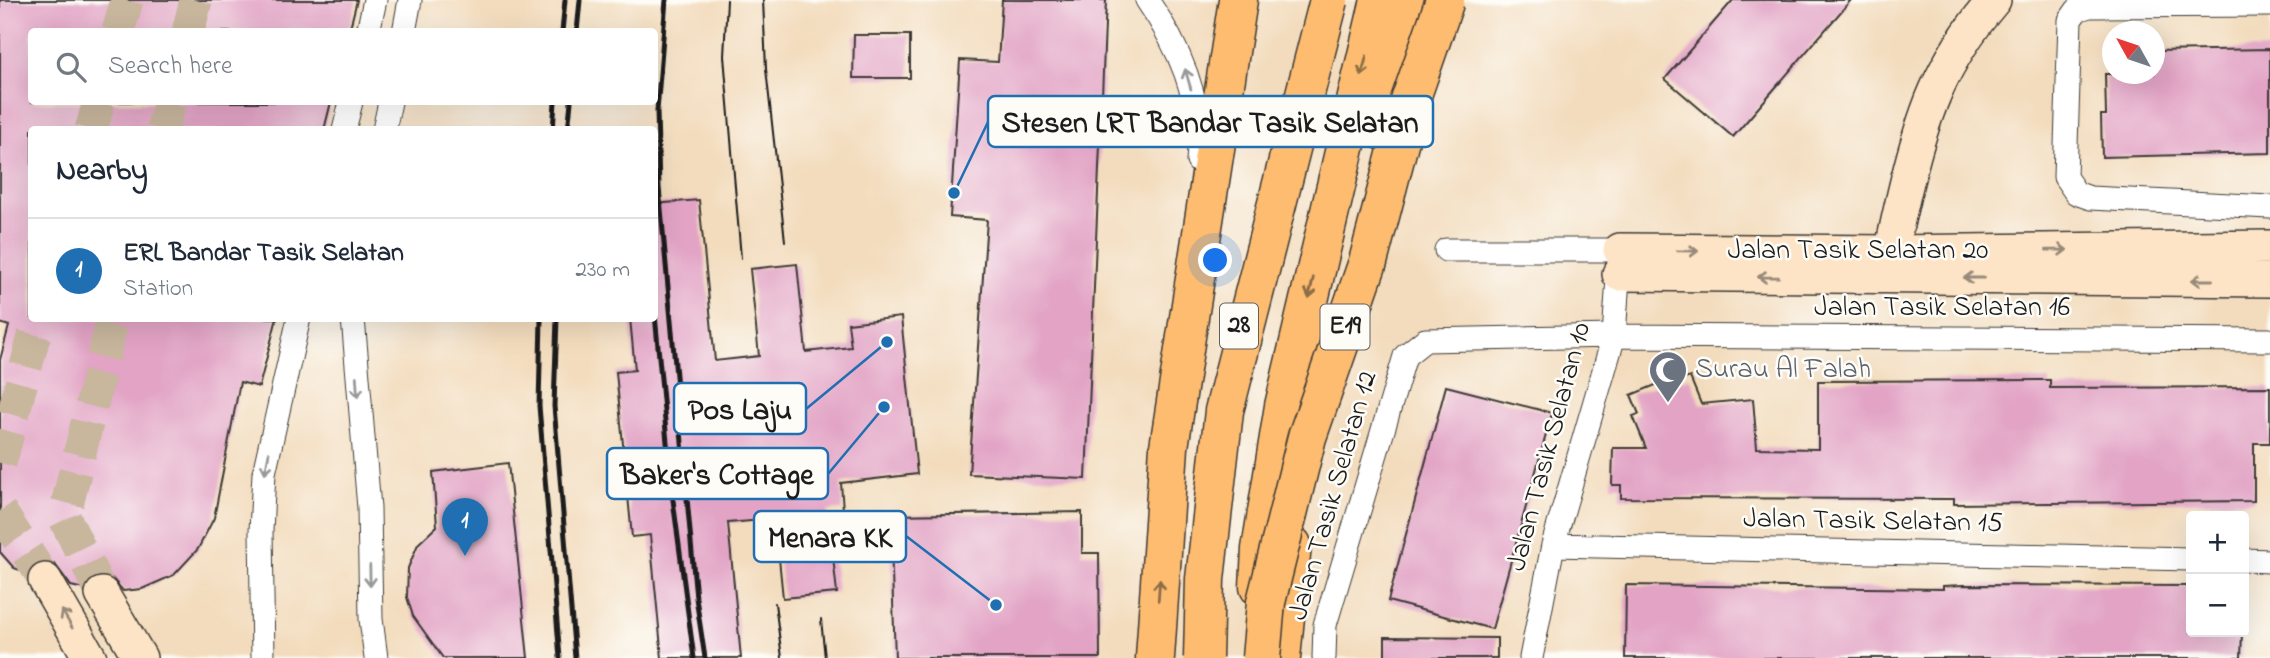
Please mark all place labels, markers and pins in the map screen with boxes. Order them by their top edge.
callout: Stesen LRT Bandar Tasik Selatan [988,96,1433,147]
mosque icon: Surau Al Falah [1647,349,1689,404]
place label: Surau Al Falah [1695,350,1871,391]
callout: Pos Laju [674,383,806,434]
callout: Baker's Cottage [607,448,828,499]
pin: 1 [442,498,488,556]
callout: Menara KK [754,511,906,562]

